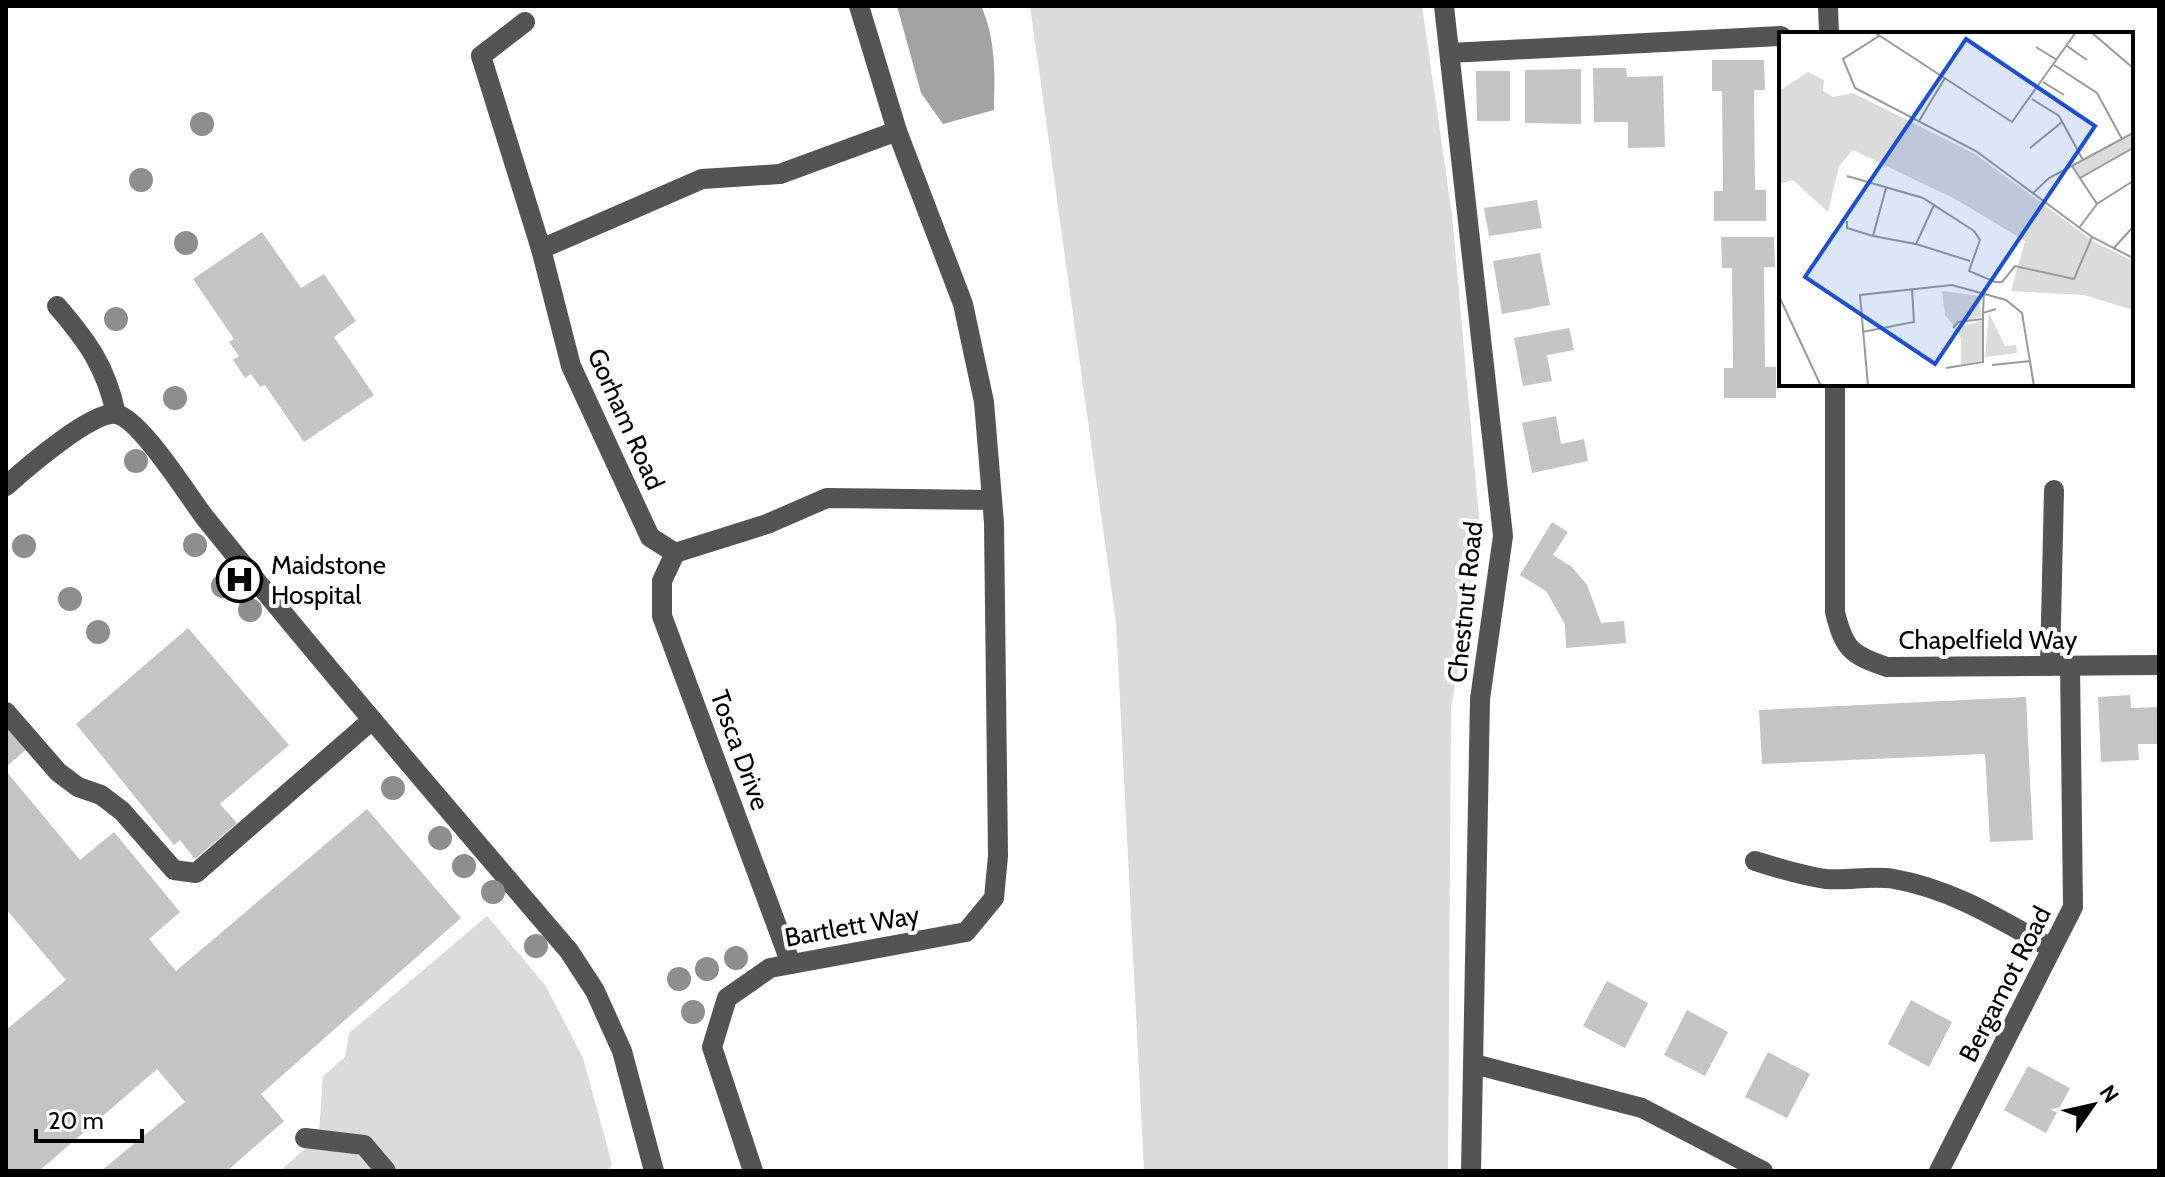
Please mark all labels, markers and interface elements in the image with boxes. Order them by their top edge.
inset map [1779,32,2133,386]
street label: Gorham Road [581,343,671,495]
street label: Chestnut Road [1441,520,1489,684]
place label: Maidstone Hospital [271,549,386,611]
hospital icon: Maidstone Hospital [216,556,264,604]
street label: Chapelfield Way [1899,624,2077,656]
street label: Tosca Drive [704,686,776,814]
street label: Bartlett Way [782,898,922,954]
street label: Bergamot Road [1952,901,2058,1067]
north arrow [2053,1065,2133,1145]
text: N [2094,1080,2125,1108]
scale bar [36,1093,142,1143]
text: 20 m [48,1106,104,1135]

